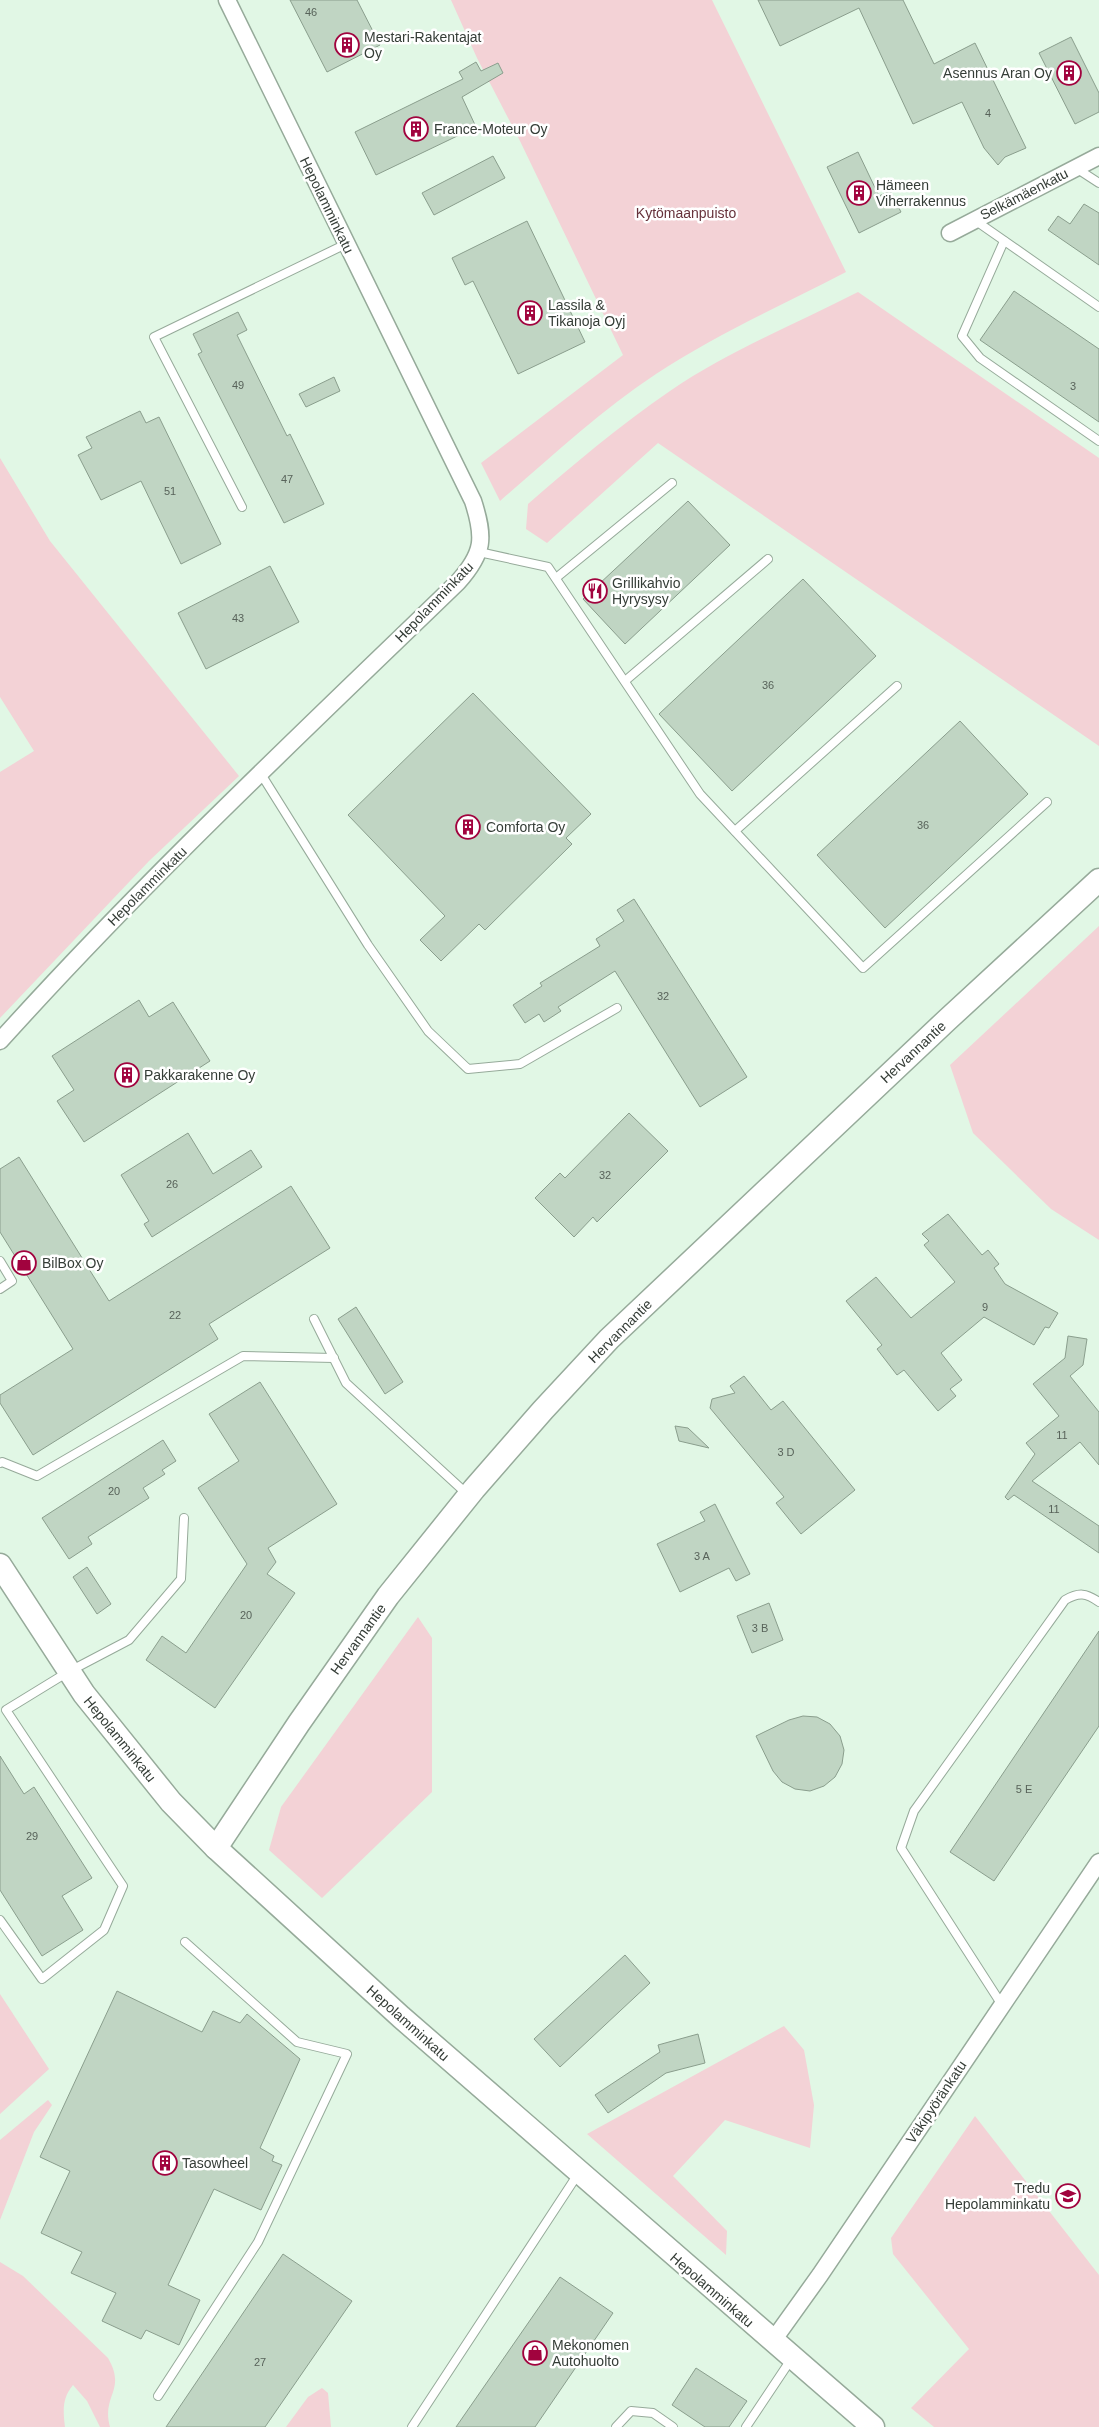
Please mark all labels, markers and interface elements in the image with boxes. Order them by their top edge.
house number: 46 [305,6,317,18]
place label: Mestari-Rakentajat Oy [364,29,482,61]
building icon: Mestari-Rakentajat Oy [334,32,360,58]
building icon: Asennus Aran Oy [1056,60,1082,86]
place label: Asennus Aran Oy [943,65,1052,81]
house number: 4 [985,107,991,119]
building icon: France-Moteur Oy [403,116,429,142]
place label: France-Moteur Oy [434,121,548,137]
street label: Hepolamminkatu [297,154,357,256]
street label: Selkämäenkatu [977,165,1071,223]
place label: Hämeen Viherrakennus [876,177,966,209]
building icon: Hämeen Viherrakennus [846,180,872,206]
park label: Kytömaanpuisto [636,205,736,221]
place label: Lassila & Tikanoja Oyj [548,297,625,329]
building icon: Lassila & Tikanoja Oyj [517,300,543,326]
house number: 49 [232,379,244,391]
house number: 3 [1070,380,1076,392]
house number: 47 [281,473,293,485]
house number: 51 [164,485,176,497]
street label: Hepolamminkatu [392,559,476,645]
place label: Grillikahvio Hyrysysy [612,575,681,607]
restaurant icon: Grillikahvio Hyrysysy [582,578,608,604]
house number: 43 [232,612,244,624]
house number: 36 [762,679,774,691]
building icon: Comforta Oy [455,814,481,840]
place label: Comforta Oy [486,819,565,835]
house number: 36 [917,819,929,831]
street label: Hepolamminkatu [104,843,190,929]
house number: 32 [657,990,669,1002]
street label: Hervannantie [877,1018,949,1086]
building icon: Pakkarakenne Oy [114,1062,140,1088]
place label: Pakkarakenne Oy [144,1067,255,1083]
house number: 32 [599,1169,611,1181]
house number: 26 [166,1178,178,1190]
shop icon: BilBox Oy [11,1250,37,1276]
place label: BilBox Oy [42,1255,103,1271]
street label: Hervannantie [585,1296,655,1366]
house number: 9 [982,1301,988,1313]
house number: 22 [169,1309,181,1321]
house number: 11 [1056,1429,1068,1441]
house number: 3 D [777,1446,795,1458]
house number: 20 [108,1485,120,1497]
house number: 11 [1048,1503,1060,1515]
house number: 3 A [694,1550,711,1562]
street label: Hervannantie [327,1600,389,1677]
house number: 20 [240,1609,252,1621]
house number: 3 B [752,1622,768,1634]
street label: Hepolamminkatu [81,1693,159,1785]
house number: 5 E [1016,1783,1032,1795]
house number: 29 [26,1830,38,1842]
street label: Hepolamminkatu [364,1982,452,2064]
street label: Väkipyöränkatu [902,2058,970,2146]
building icon: Tasowheel [152,2150,178,2176]
place label: Tasowheel [182,2155,248,2171]
place label: Tredu Hepolamminkatu [945,2180,1050,2212]
school or university icon: Tredu Hepolamminkatu [1055,2183,1081,2209]
street label: Hepolamminkatu [667,2249,757,2331]
place label: Mekonomen Autohuolto [552,2337,629,2369]
shop icon: Mekonomen Autohuolto [522,2340,548,2366]
house number: 27 [254,2356,266,2368]

